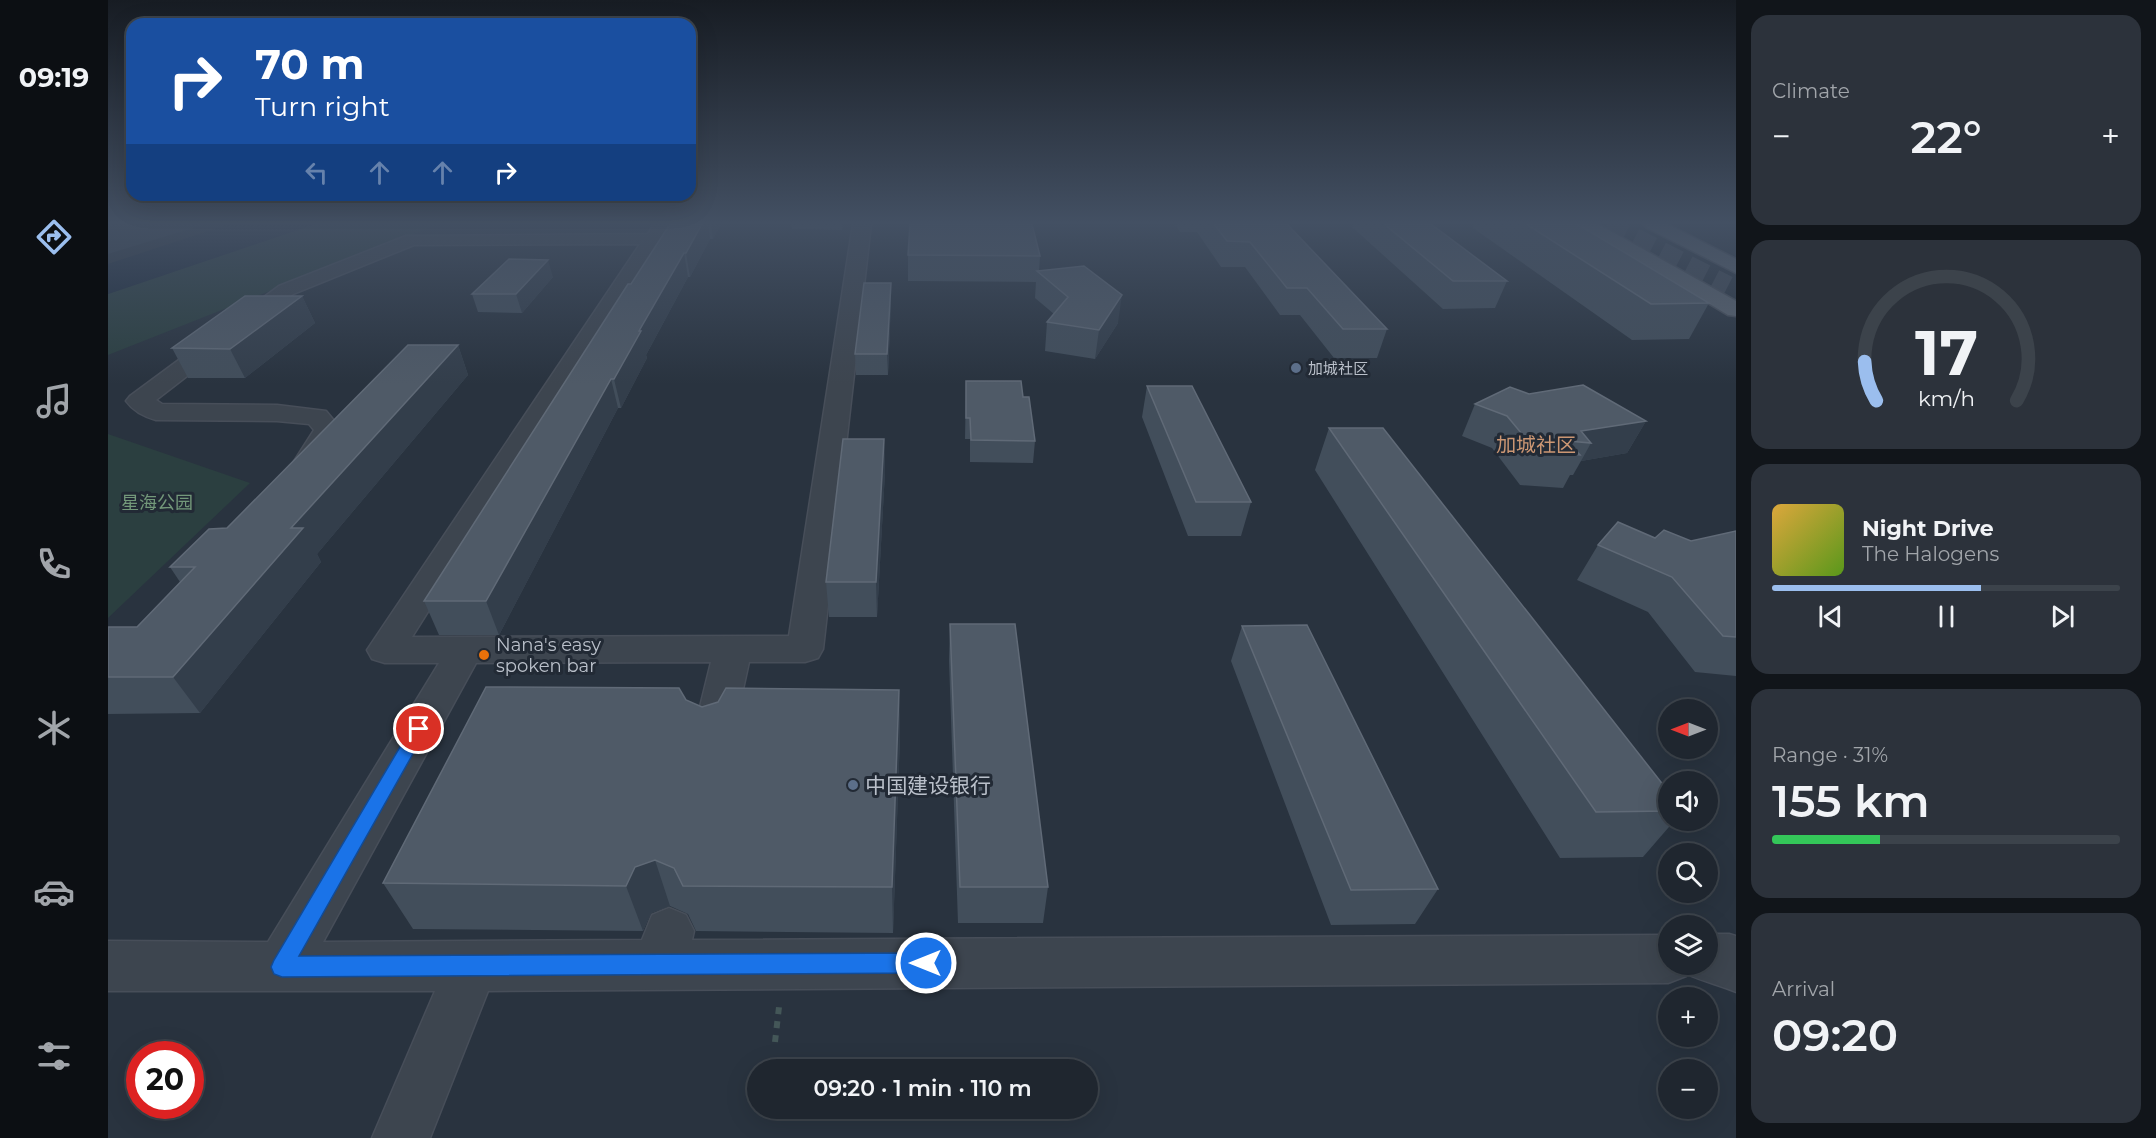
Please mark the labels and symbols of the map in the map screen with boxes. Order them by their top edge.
place label: 加城社区 [1308,359,1368,378]
marker: 加城社区 [1289,361,1303,375]
district label: 加城社区 [1496,433,1576,457]
park label: 星海公园 [121,492,193,514]
place label: Nana's easy spoken bar [496,634,601,677]
marker: Nana's easy spoken bar [477,648,491,662]
north arrow [1658,699,1718,759]
pin [393,703,444,754]
place label: 中国建设银行 [865,773,991,798]
marker: 中国建设银行 [846,778,860,792]
position arrow [894,931,958,995]
speed limit sign: 20 [126,1041,204,1119]

